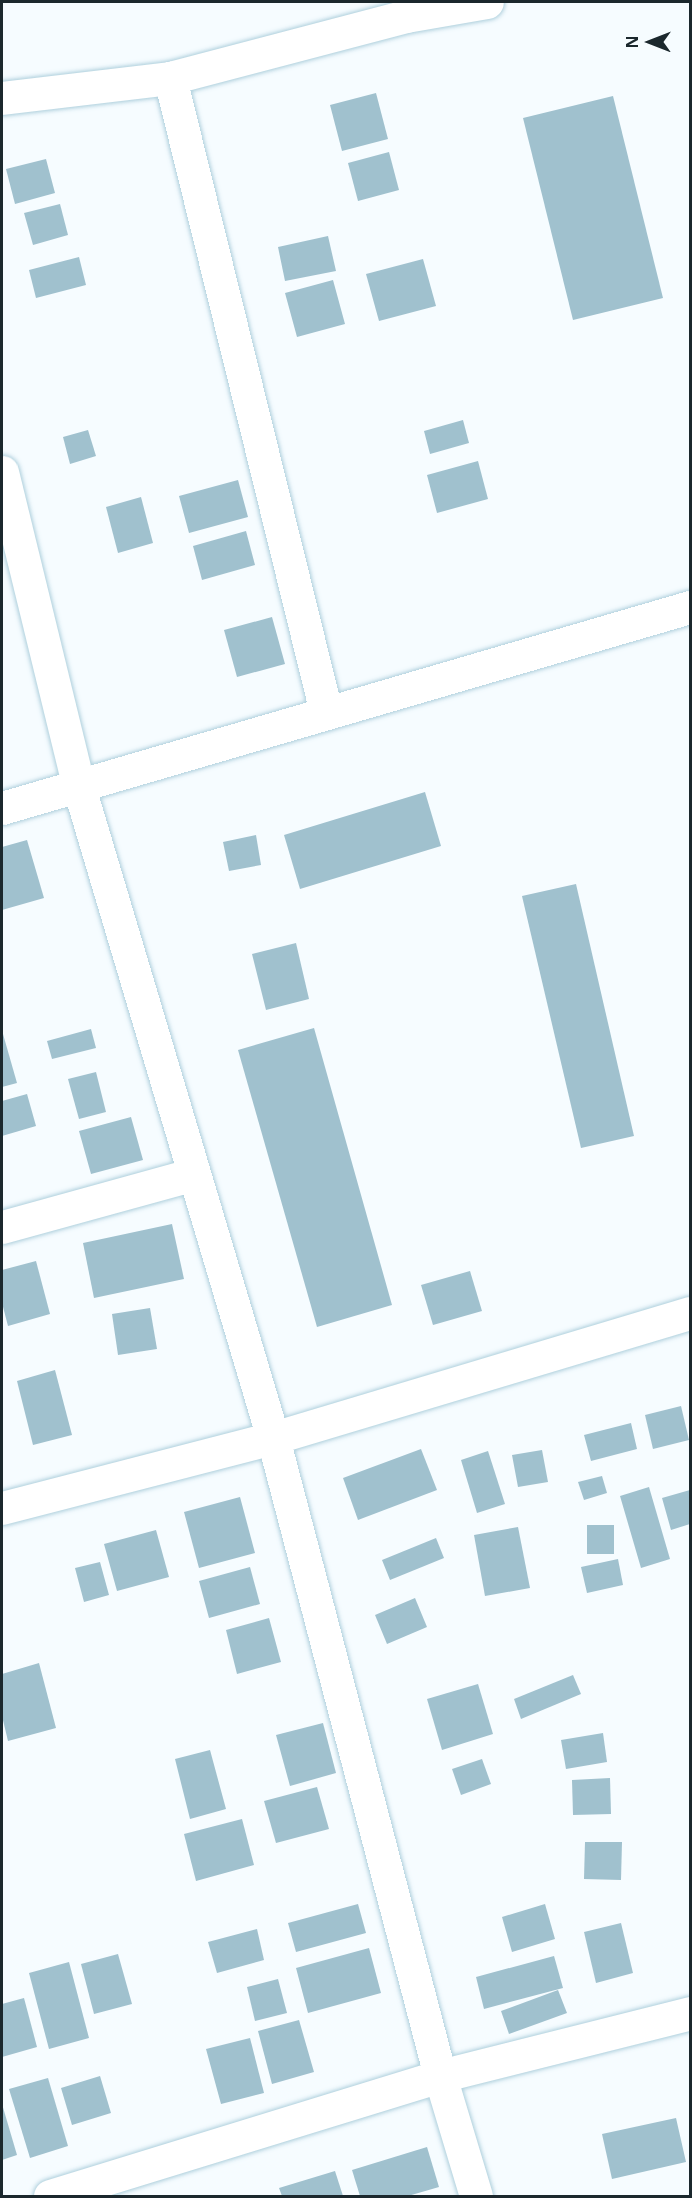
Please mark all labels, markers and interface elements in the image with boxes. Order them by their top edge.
north arrow [620,12,680,72]
text: N [621,36,643,49]

